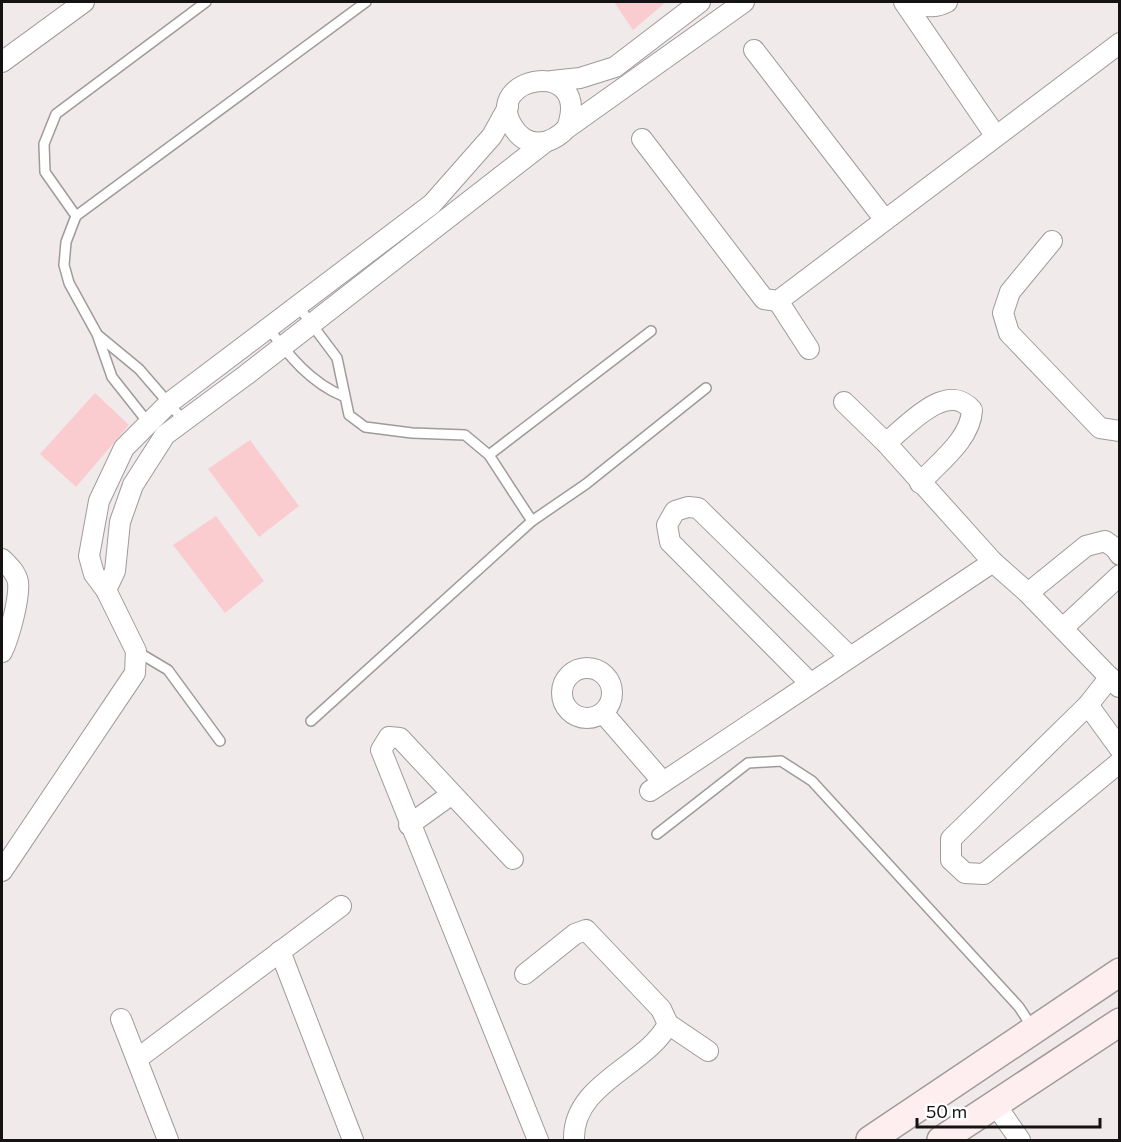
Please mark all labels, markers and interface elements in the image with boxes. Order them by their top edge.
scale bar [917,1091,1100,1129]
text: 50 m [926,1100,967,1122]

